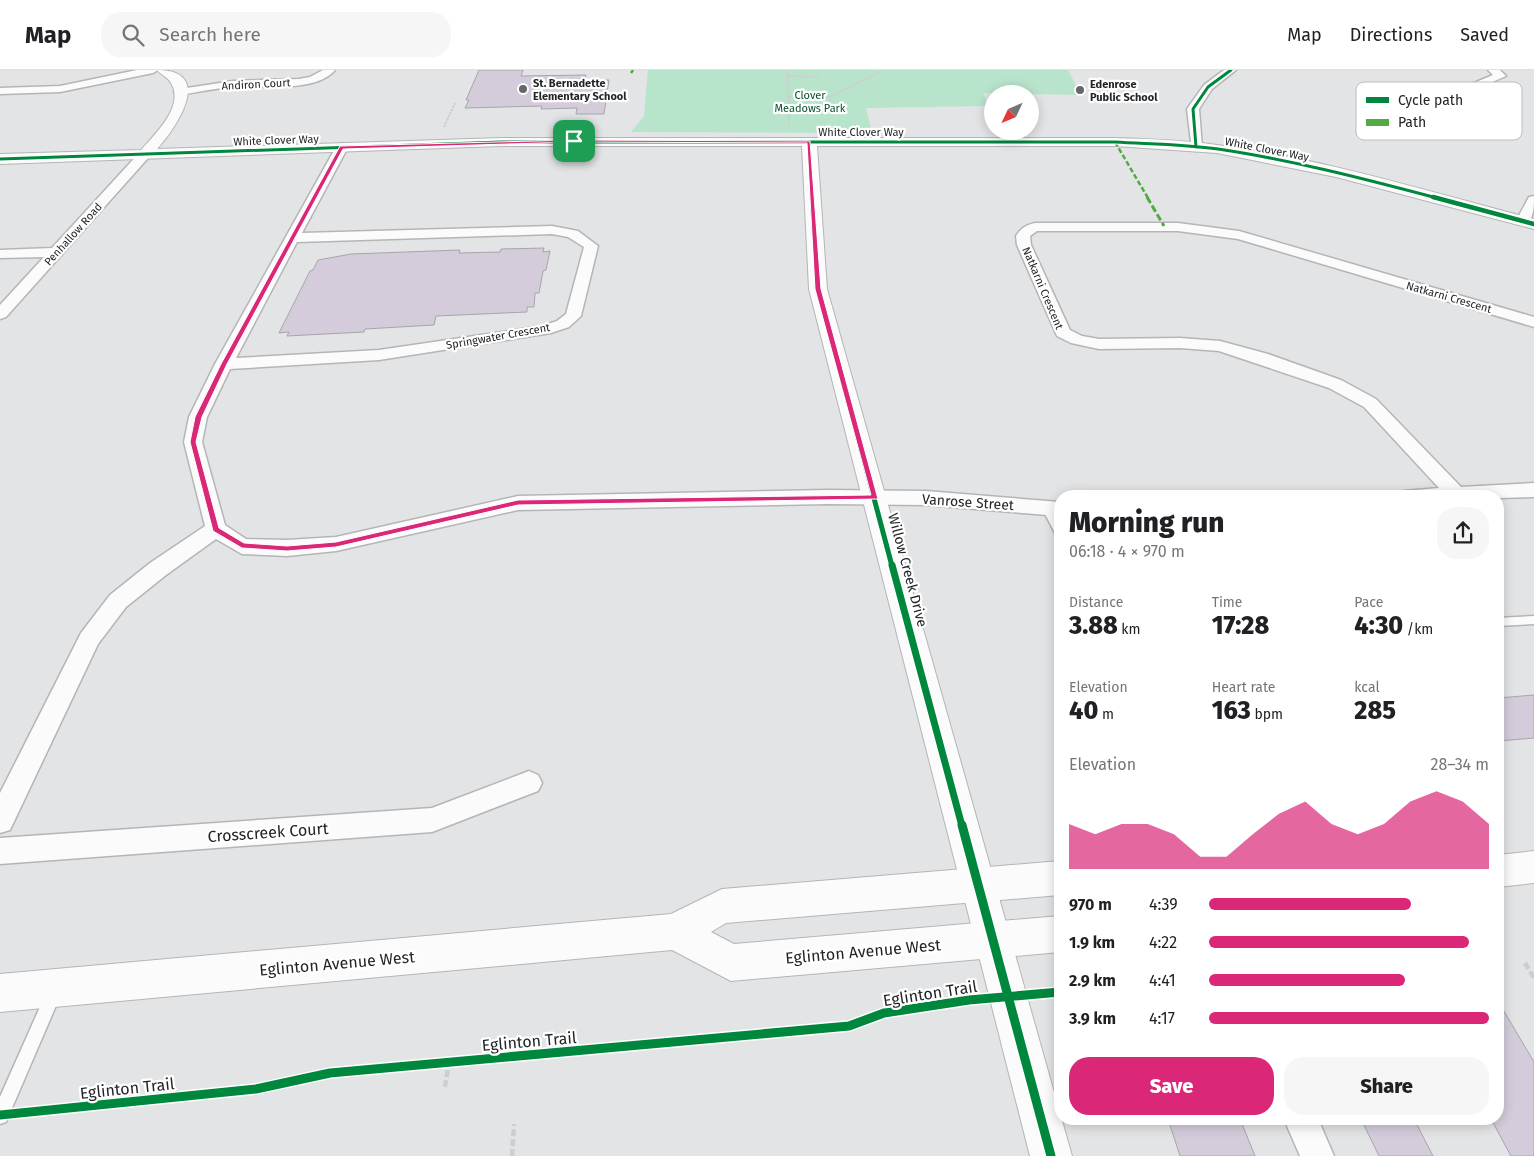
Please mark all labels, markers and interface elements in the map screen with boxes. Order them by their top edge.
search box [101,12,451,57]
text: Map [25,21,71,49]
icon: search [119,21,147,49]
text: Search here [159,23,261,46]
text: Map [1287,24,1322,46]
text: Directions [1350,24,1432,46]
text: Saved [1460,24,1509,46]
street label: Andiron Court [221,76,291,93]
place label: St. Bernadette Elementary School [533,77,627,103]
place label: Edenrose Public School [1090,78,1158,104]
legend [1356,82,1522,140]
marker: St. Bernadette Elementary School [517,83,529,95]
marker: Edenrose Public School [1074,84,1086,96]
north arrow [984,85,1039,140]
map controls [984,85,1039,140]
park label: Clover Meadows Park [774,89,846,115]
text: Cycle path [1398,92,1463,109]
text: Path [1398,114,1426,131]
pin [553,120,595,162]
street label: White Clover Way [818,126,904,139]
icon: arrive [560,127,588,155]
street label: White Clover Way [233,132,320,148]
street label: White Clover Way [1224,135,1311,164]
street label: Penhallow Road [42,200,105,268]
street label: Natkarni Crescent [1019,245,1066,331]
street label: Natkarni Crescent [1405,279,1493,316]
street label: Springwater Crescent [445,321,551,352]
street label: Vanrose Street [921,491,1015,514]
text: Morning run [1069,506,1224,539]
button: share [1437,507,1489,559]
street label: Willow Creek Drive [884,511,931,629]
text: 06:18 · 4 × 970 m [1069,542,1185,561]
text: Distance [1069,594,1123,611]
text: Time [1212,594,1242,611]
text: Pace [1354,594,1383,611]
text: 3.88 [1069,611,1118,641]
text: 17:28 [1212,611,1269,641]
text: 4:30 [1354,611,1403,641]
text: km [1118,621,1141,638]
text: /km [1403,621,1433,638]
text: Elevation [1069,679,1128,696]
text: Heart rate [1212,679,1275,696]
text: kcal [1354,679,1380,696]
text: 40 [1069,696,1098,726]
text: 163 [1212,696,1251,726]
text: 285 [1354,696,1396,726]
text: m [1098,706,1114,723]
text: bpm [1251,706,1283,723]
text: Elevation [1069,755,1136,774]
text: 28–34 m [1431,755,1489,774]
street label: Crosscreek Court [207,819,329,846]
text: 970 m [1069,895,1112,914]
text: 4:39 [1149,895,1178,914]
text: 1.9 km [1069,933,1115,952]
text: 4:22 [1149,933,1177,952]
street label: Eglinton Avenue West [785,935,942,968]
street label: Eglinton Avenue West [259,947,416,980]
text: 2.9 km [1069,971,1116,990]
text: 4:41 [1149,971,1176,990]
street label: Eglinton Trail [882,977,979,1010]
text: 3.9 km [1069,1009,1116,1028]
text: 4:17 [1149,1009,1175,1028]
street label: Eglinton Trail [481,1028,577,1055]
button: Save [1069,1057,1274,1115]
button: Share [1284,1057,1489,1115]
street label: Eglinton Trail [79,1074,176,1103]

